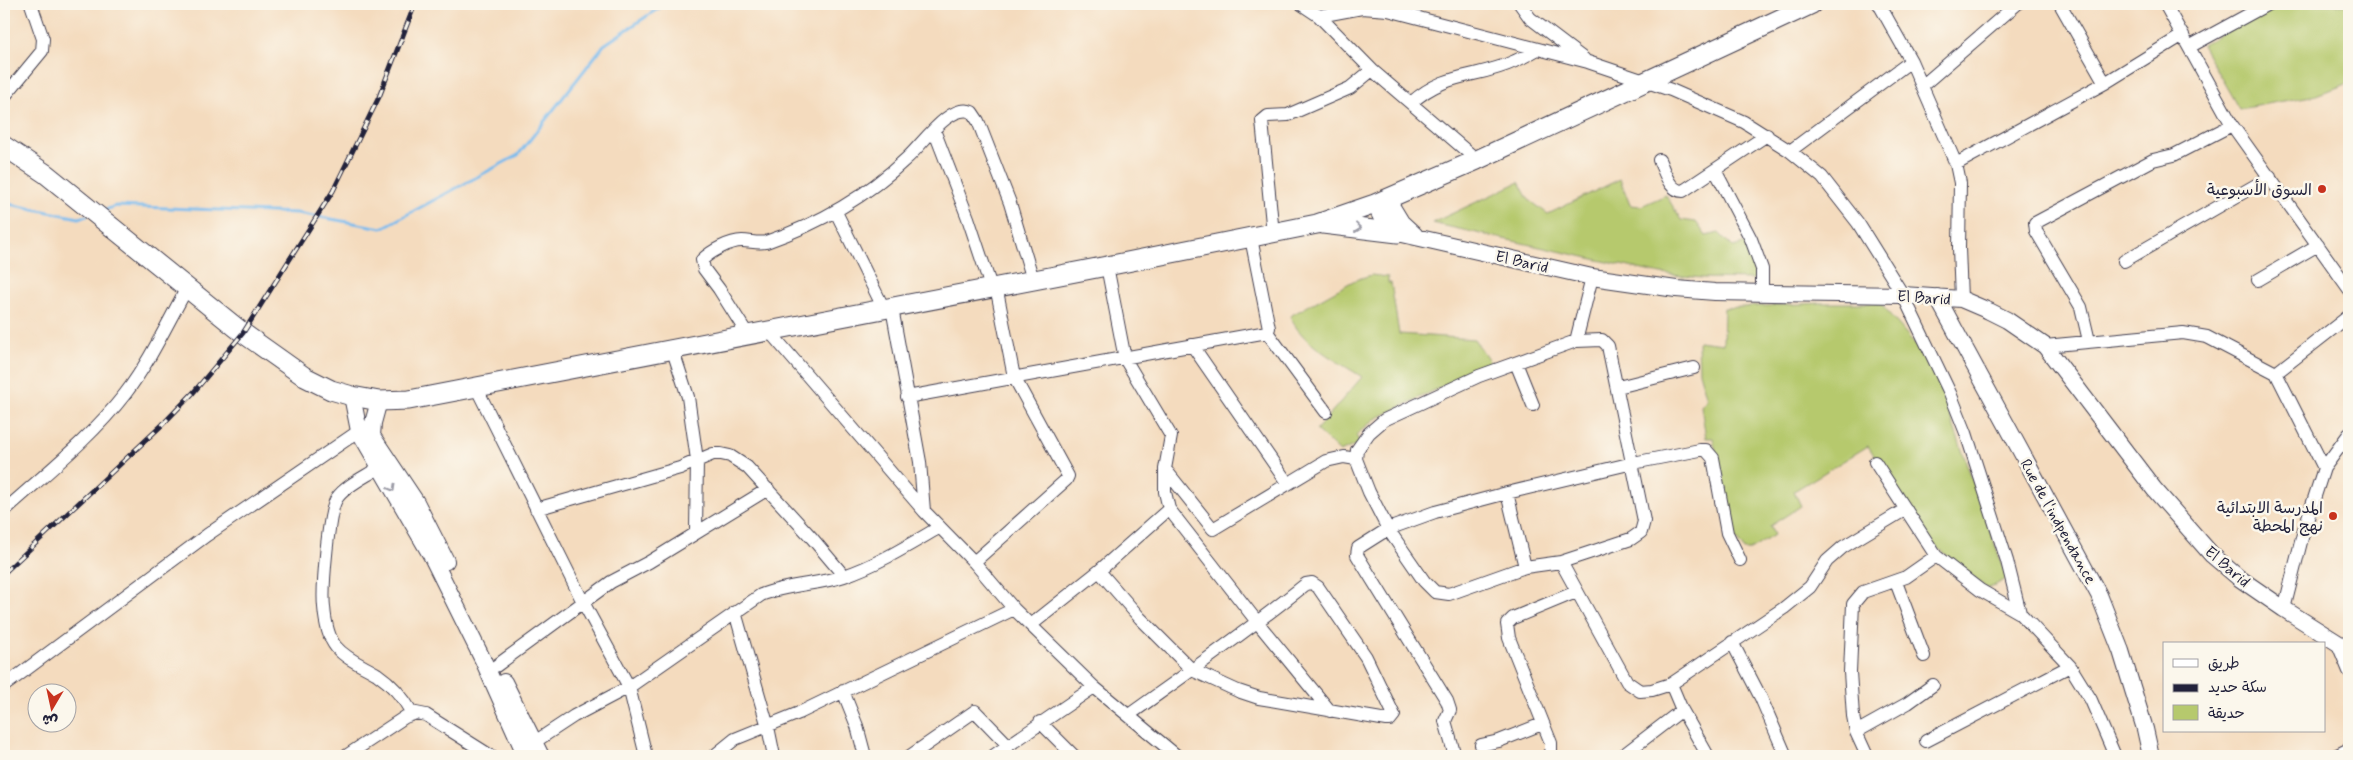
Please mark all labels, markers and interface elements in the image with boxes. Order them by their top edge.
place label: السوق اﻷسبوعية [2207,179,2312,201]
marker: السوق اﻷسبوعية [2316,183,2328,195]
one-way arrow [1354,222,1362,233]
street label: El Barid [1493,246,1550,279]
street label: El Barid [1896,286,1951,311]
street label: Rue de l'indpendance [2015,455,2101,588]
one-way arrow [386,482,396,491]
place label: المدرسة الابتدائية نهج المحطة [2217,498,2323,537]
marker: المدرسة الابتدائية نهج المحطة [2327,510,2339,522]
street label: El Barid [2200,542,2254,593]
legend [2163,642,2326,732]
text: طريق [2208,654,2240,674]
text: سكة حديد [2208,678,2267,698]
north arrow [28,682,78,732]
text: حديقة [2208,704,2245,724]
text: ش [41,710,59,730]

